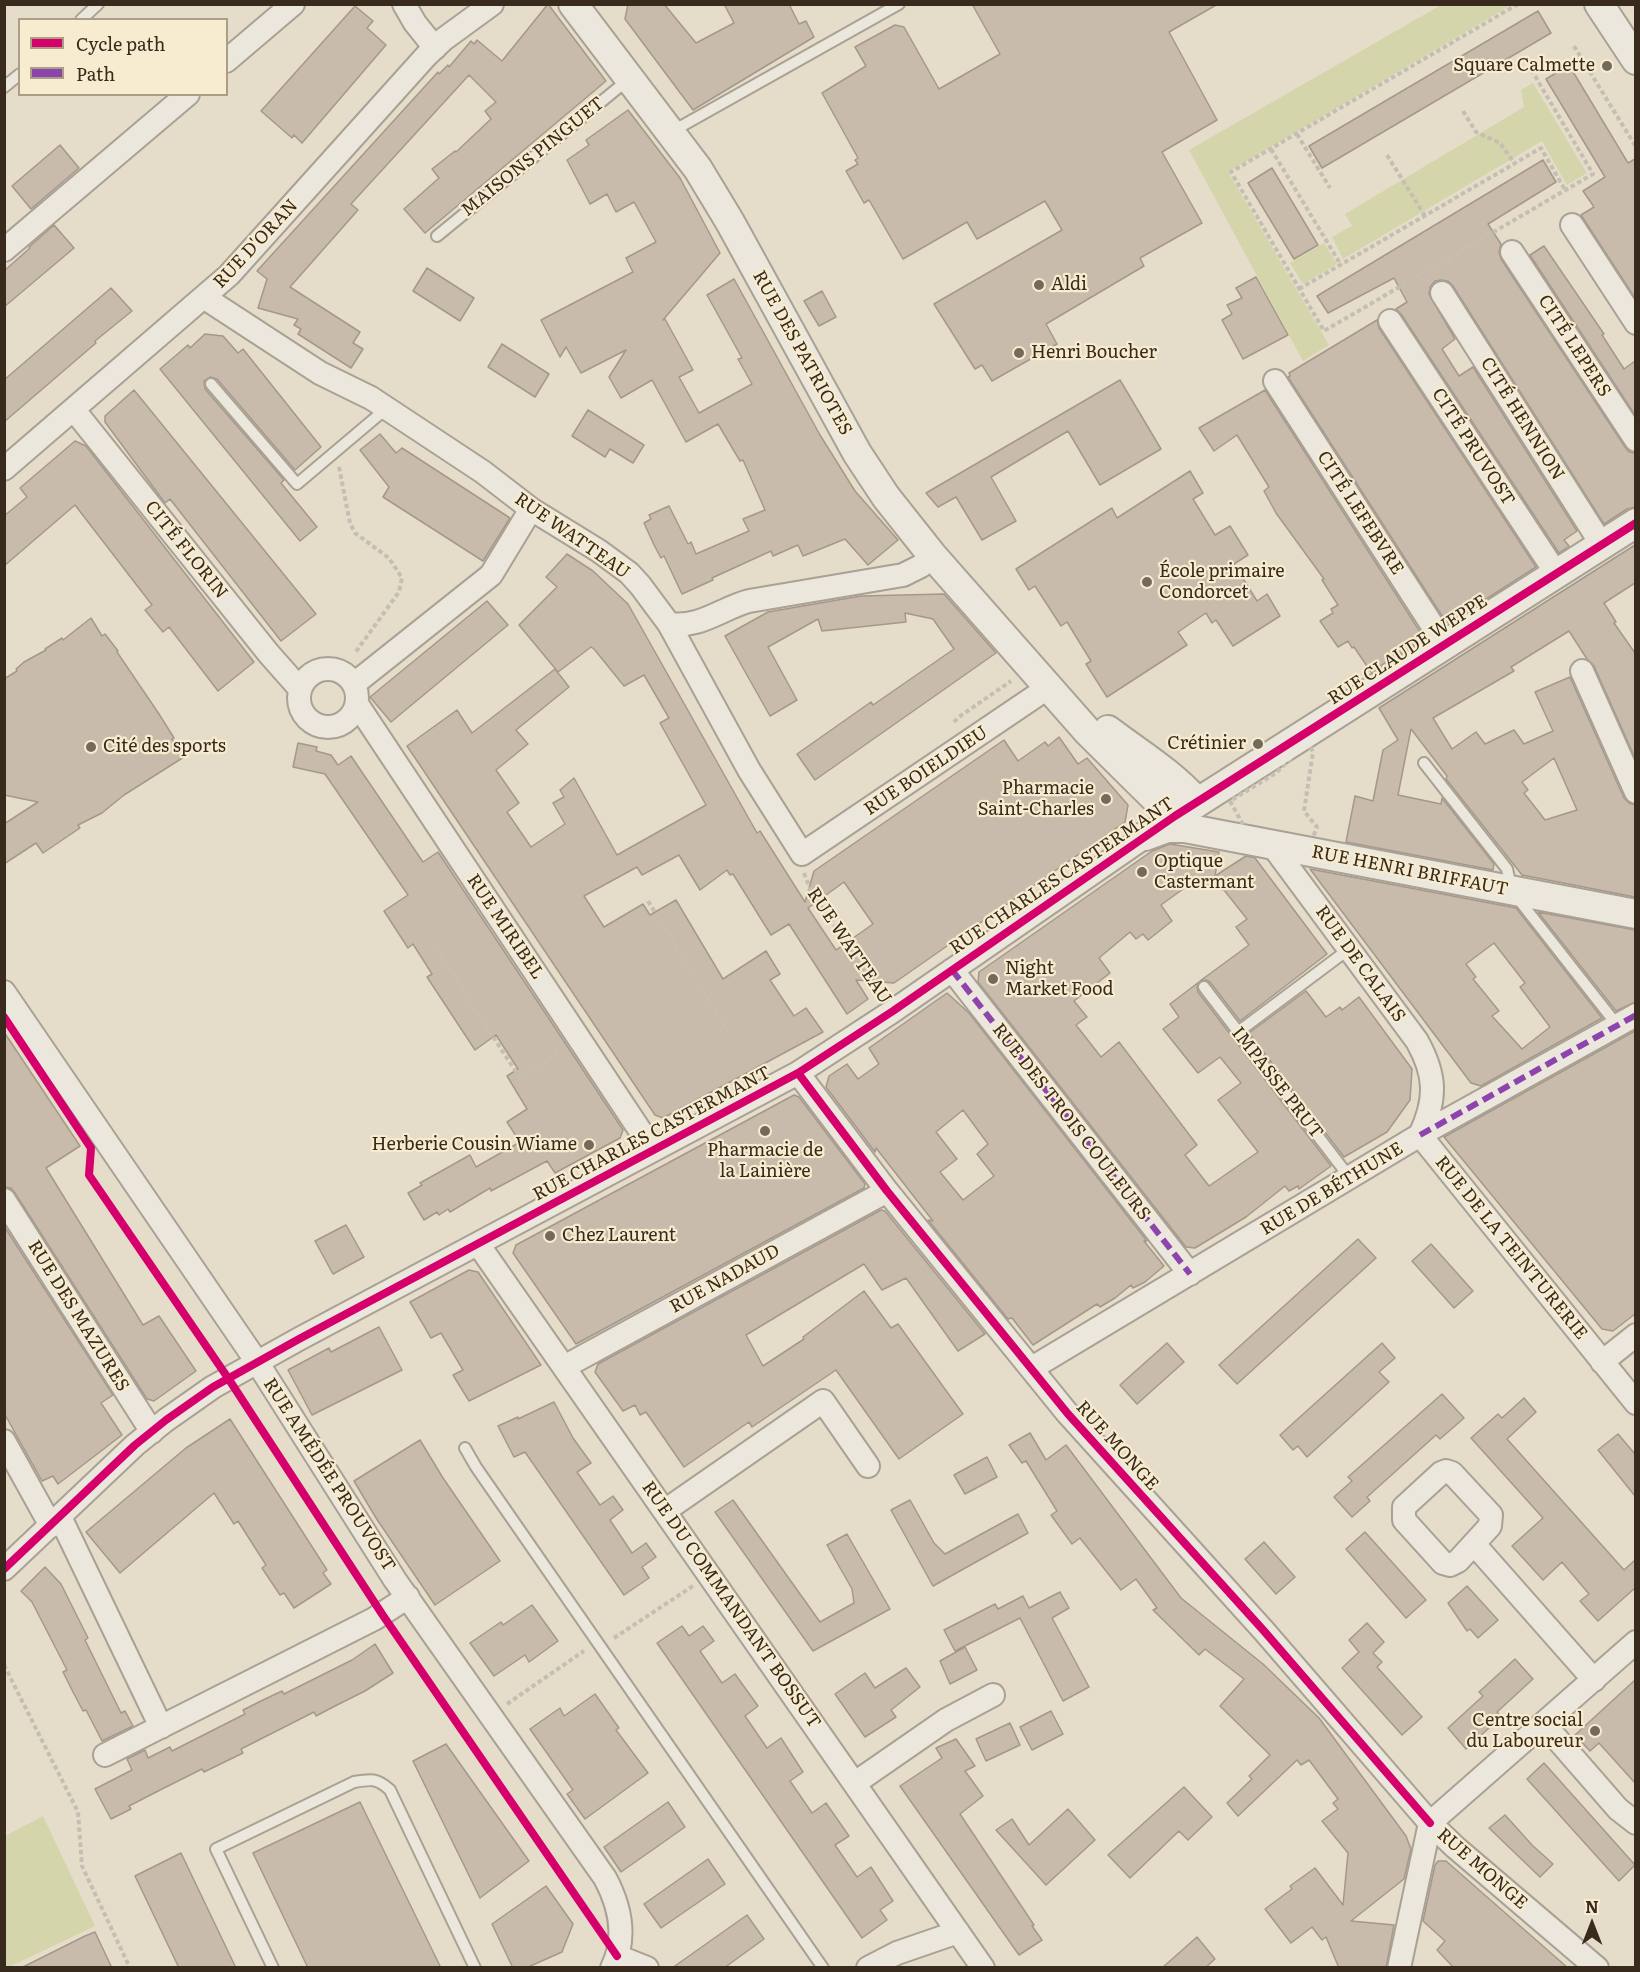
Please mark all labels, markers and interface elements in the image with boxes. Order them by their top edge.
legend [18,18,228,96]
text: Cycle path [76,30,165,57]
place label: Square Calmette [1453,55,1595,77]
marker: Square Calmette [1600,59,1614,73]
text: Path [76,60,115,87]
street label: MAISONS PINGUET [457,93,609,221]
street label: RUE D'ORAN [209,195,303,293]
street label: RUE DES PATRIOTES [748,267,856,439]
place label: Aldi [1051,274,1087,296]
marker: Aldi [1032,278,1046,292]
street label: CITÉ LEPERS [1533,291,1615,401]
place label: Henri Boucher [1031,342,1157,364]
marker: Henri Boucher [1012,346,1026,360]
street label: CITÉ HENNION [1475,353,1569,485]
street label: CITÉ PRUVOST [1427,384,1519,510]
street label: CITÉ LEFEBVRE [1312,447,1408,579]
street label: RUE WATTEAU [510,488,634,584]
street label: CITÉ FLORIN [140,497,232,603]
place label: École primaire Condorcet [1159,561,1285,604]
marker: École primaire Condorcet [1140,575,1154,589]
street label: RUE CLAUDE WEPPE [1324,590,1492,710]
street label: RUE BOIELDIEU [860,722,992,820]
place label: Crétinier [1167,733,1246,755]
place label: Cité des sports [103,736,226,758]
marker: Crétinier [1251,737,1265,751]
marker: Cité des sports [84,740,98,754]
place label: Pharmacie Saint-Charles [978,778,1094,820]
marker: Pharmacie Saint-Charles [1099,792,1113,806]
street label: RUE CHARLES CASTERMANT [946,793,1178,959]
street label: RUE HENRI BRIFFAUT [1310,841,1510,901]
place label: Optique Castermant [1154,851,1254,894]
marker: Optique Castermant [1135,865,1149,879]
street label: RUE MIRIBEL [462,870,548,984]
street label: RUE WATTEAU [802,884,896,1008]
street label: RUE DE CALAIS [1310,902,1410,1026]
place label: Night Market Food [1005,958,1114,1000]
marker: Night Market Food [986,972,1000,986]
street label: RUE DES TROIS COULEURS [987,1019,1155,1225]
street label: IMPASSE PRUT [1227,1023,1327,1143]
street label: RUE CHARLES CASTERMANT [529,1062,775,1206]
marker: Pharmacie de la Lainière [758,1124,772,1138]
place label: Herberie Cousin Wiame [372,1134,577,1156]
marker: Herberie Cousin Wiame [582,1138,596,1152]
street label: RUE DE BÉTHUNE [1257,1138,1407,1240]
place label: Pharmacie de la Lainière [707,1140,823,1182]
street label: RUE DE LA TEINTURERIE [1430,1152,1592,1344]
place label: Chez Laurent [562,1225,676,1247]
marker: Chez Laurent [543,1229,557,1243]
street label: RUE DES MAZURES [23,1236,133,1396]
street label: RUE NADAUD [666,1240,784,1318]
street label: RUE AMÉDÉE PROUVOST [258,1374,400,1576]
street label: RUE MONGE [1071,1397,1163,1495]
street label: RUE DU COMMANDANT BOSSUT [637,1477,825,1733]
place label: Centre social du Laboureur [1466,1710,1583,1752]
marker: Centre social du Laboureur [1588,1724,1602,1738]
street label: RUE MONGE [1432,1824,1532,1914]
north arrow [1562,1894,1622,1954]
text: N [1585,1894,1599,1918]

